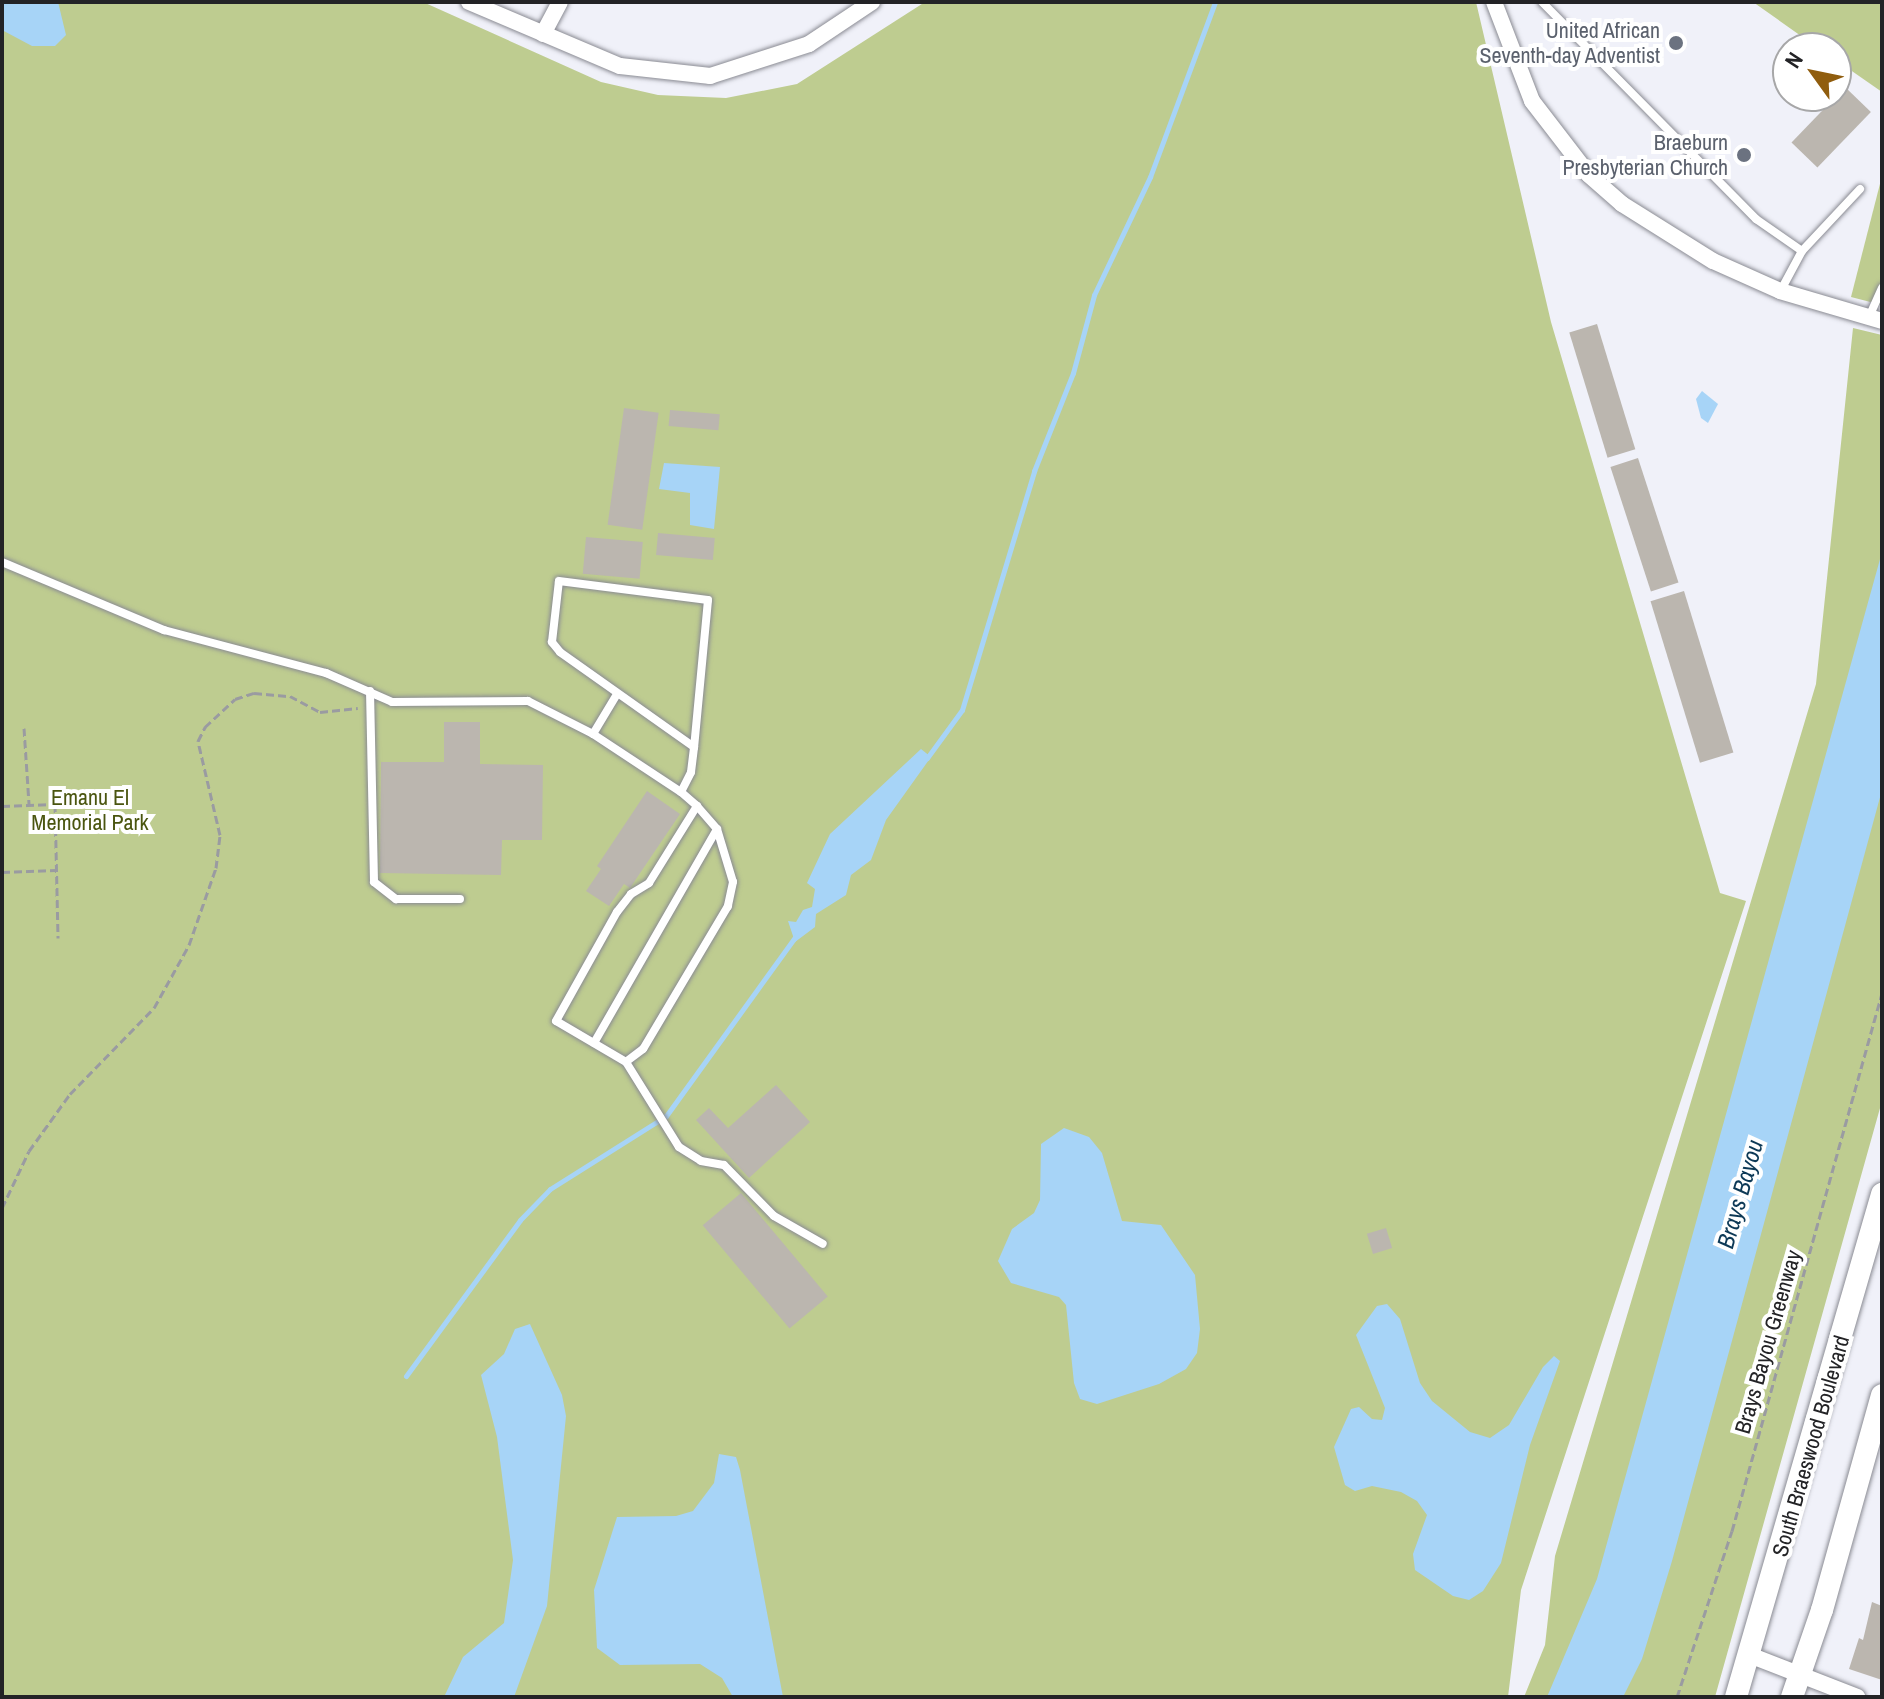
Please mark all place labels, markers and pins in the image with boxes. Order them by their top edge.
place label: United African Seventh-day Adventist [1478,17,1660,68]
marker: United African Seventh-day Adventist [1667,34,1685,52]
place label: Braeburn Presbyterian Church [1563,129,1728,180]
marker: Braeburn Presbyterian Church [1735,146,1753,164]

